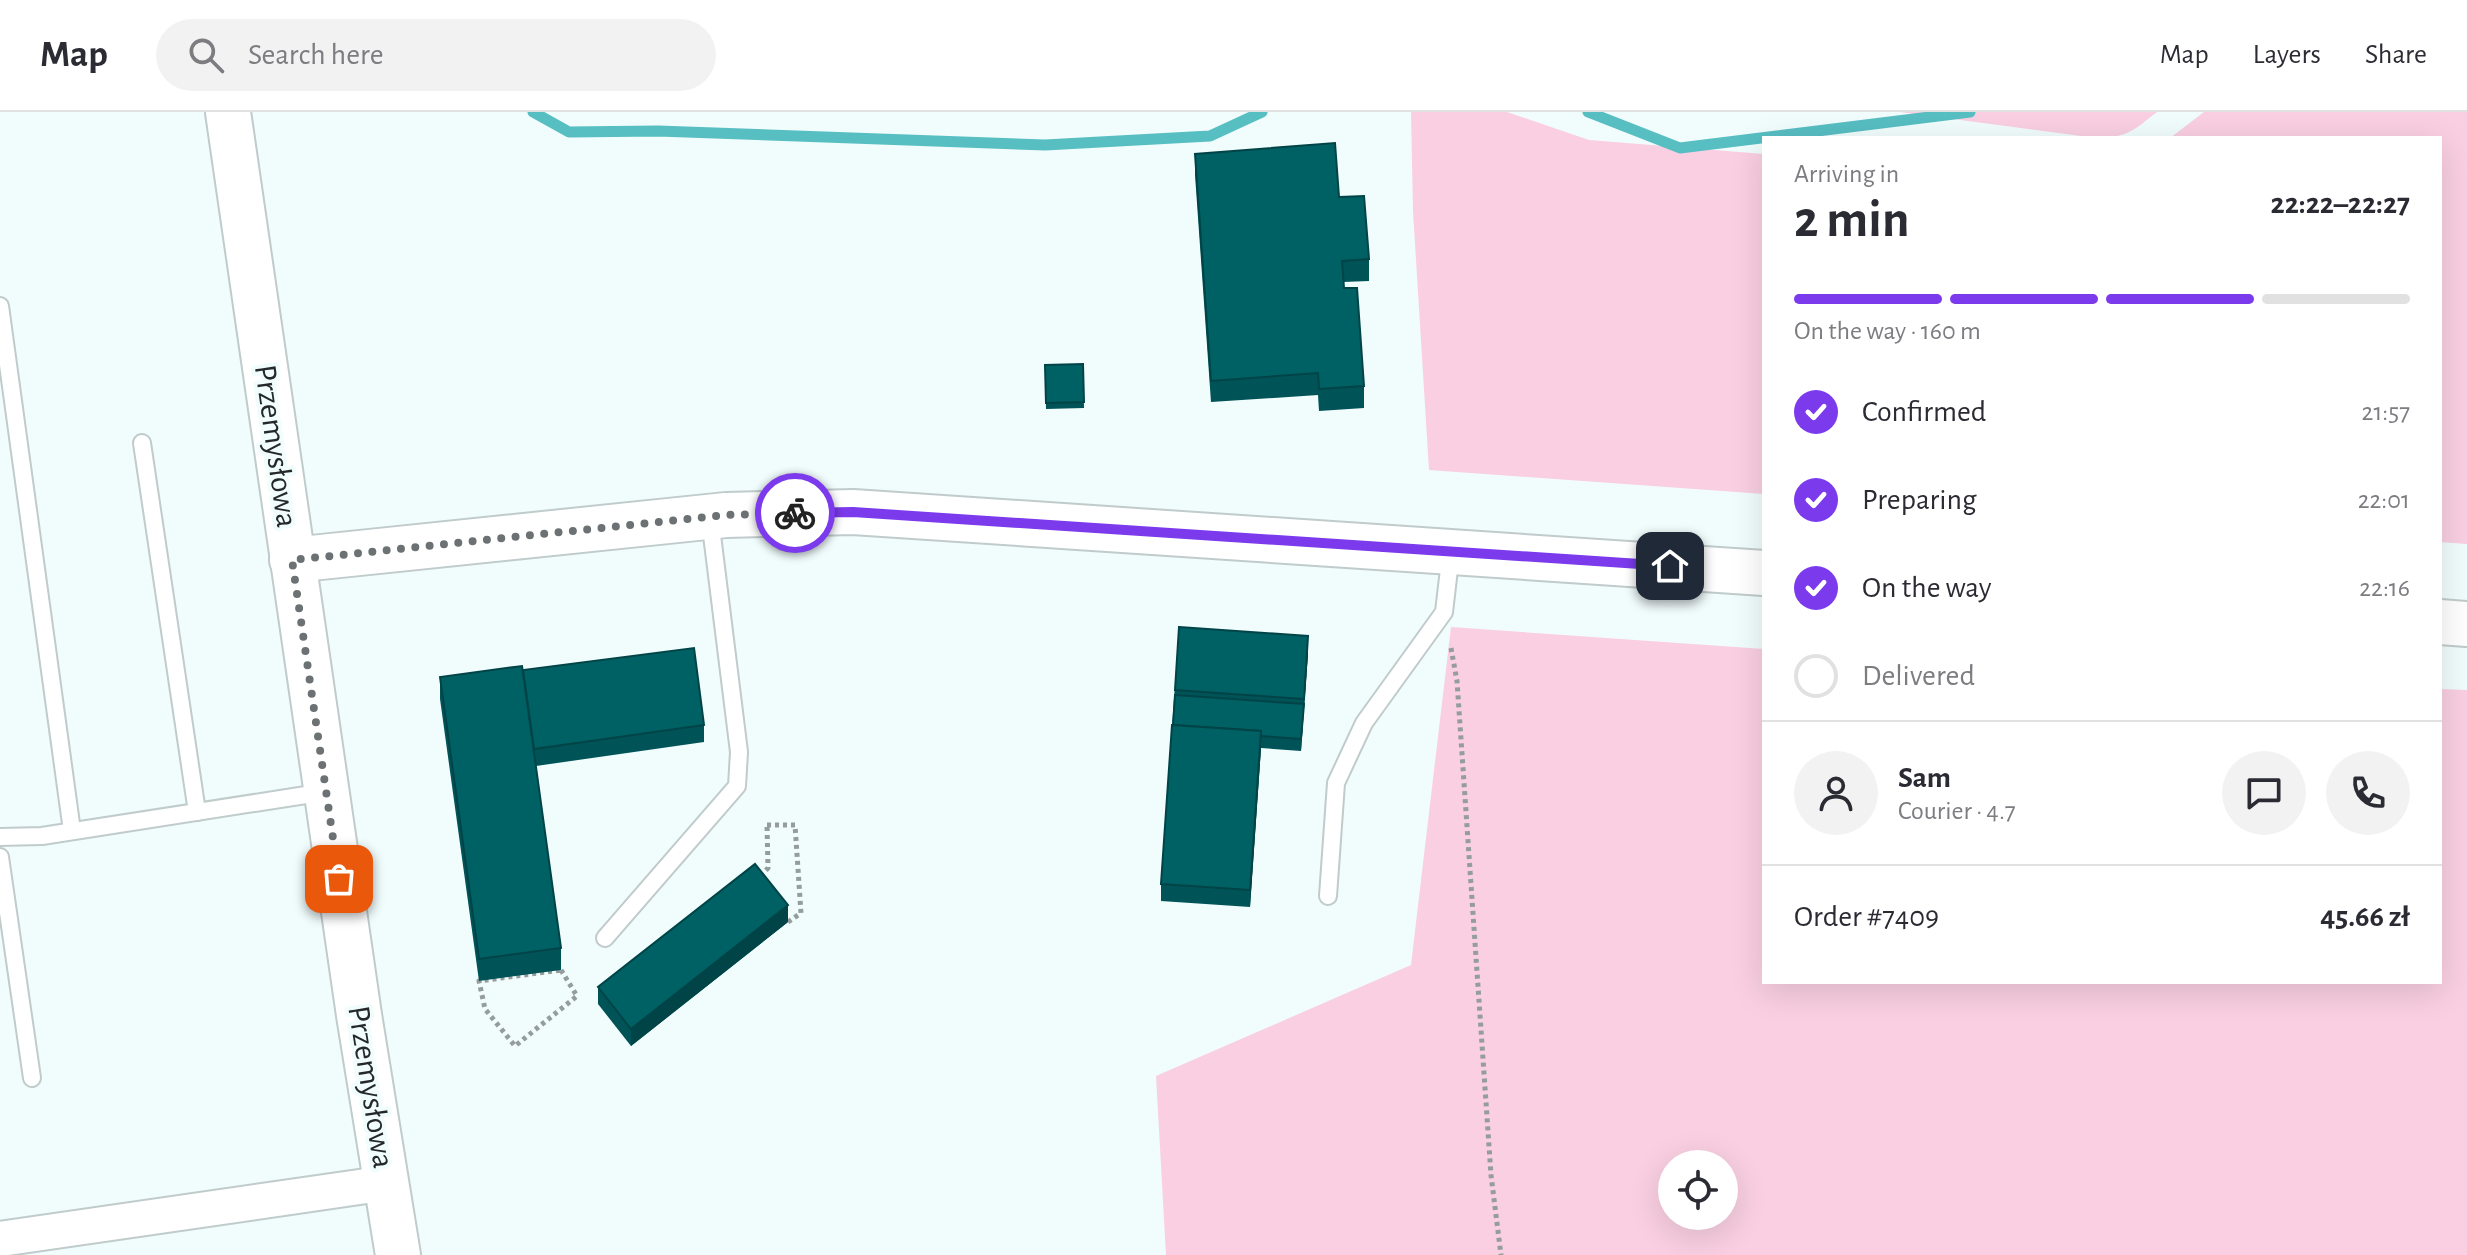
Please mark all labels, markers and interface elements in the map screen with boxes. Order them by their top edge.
search box [156,19,716,91]
icon: search [184,33,228,77]
text: Map [40,36,108,74]
text: Search here [248,40,384,70]
text: Map [2160,41,2209,69]
text: Layers [2253,41,2321,69]
text: Share [2365,41,2427,69]
text: Arriving in [1794,161,1899,187]
text: 22:22–22:27 [2271,189,2410,219]
text: 2 min [1794,194,1909,246]
text: On the way · 160 m [1794,318,1981,344]
street label: Przemysłowa [249,363,303,529]
icon: check [1794,390,1838,434]
text: Confirmed [1862,397,1986,427]
text: 21:57 [2362,399,2410,425]
courier [755,473,835,553]
icon: check [1794,478,1838,522]
text: Preparing [1862,485,1977,515]
text: 22:01 [2358,487,2410,513]
icon: bike [773,491,817,535]
pin [1636,532,1704,600]
icon: home [1648,544,1692,588]
icon: check [1794,566,1838,610]
text: On the way [1862,573,1991,603]
text: 22:16 [2359,575,2410,601]
text: Delivered [1862,661,1975,691]
button: person [1794,751,1878,835]
button: chat [2222,751,2306,835]
button: phone [2326,751,2410,835]
text: Sam [1898,763,1951,793]
text: Courier · 4.7 [1898,798,2016,824]
pin [305,845,373,913]
icon: bag [317,857,361,901]
text: Order #7409 [1794,902,1939,932]
text: 45.66 zł [2320,902,2410,932]
street label: Przemysłowa [342,1004,400,1170]
map controls [1658,1150,1738,1230]
button: locate [1658,1150,1738,1230]

